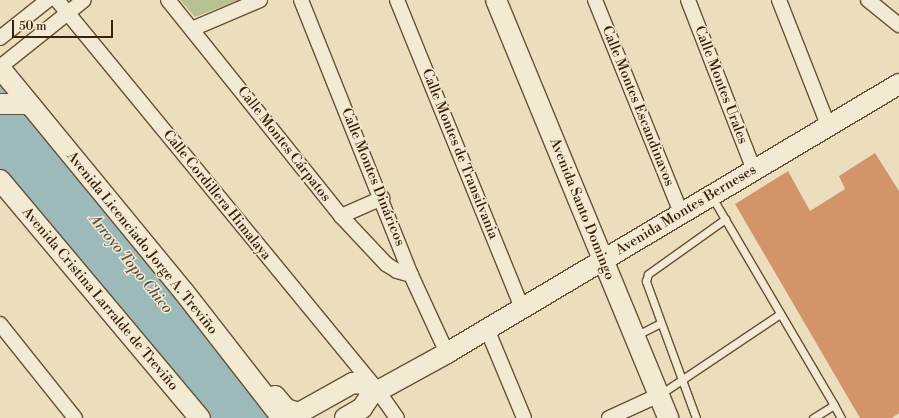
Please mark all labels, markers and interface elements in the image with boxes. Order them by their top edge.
scale bar [14,12,115,38]
text: 50 m [19,19,47,34]
street label: Calle Montes Escandinavos [598,23,678,189]
street label: Calle Montes Urales [691,24,751,146]
street label: Calle Montes de Transilvania [418,66,502,242]
street label: Calle Montes Cárpatos [234,83,334,205]
street label: Calle Montes Dináricos [338,106,408,248]
street label: Calle Cordillera Himalaya [159,127,275,263]
street label: Avenida Santo Domingo [546,136,618,282]
street label: Avenida Licenciado Jorge A. Treviño [63,148,221,338]
street label: Avenida Montes Berneses [613,161,759,259]
street label: Avenida Cristina Larralde de Treviño [18,204,182,394]
water label: Arroyo Topo Chico [86,211,176,317]

